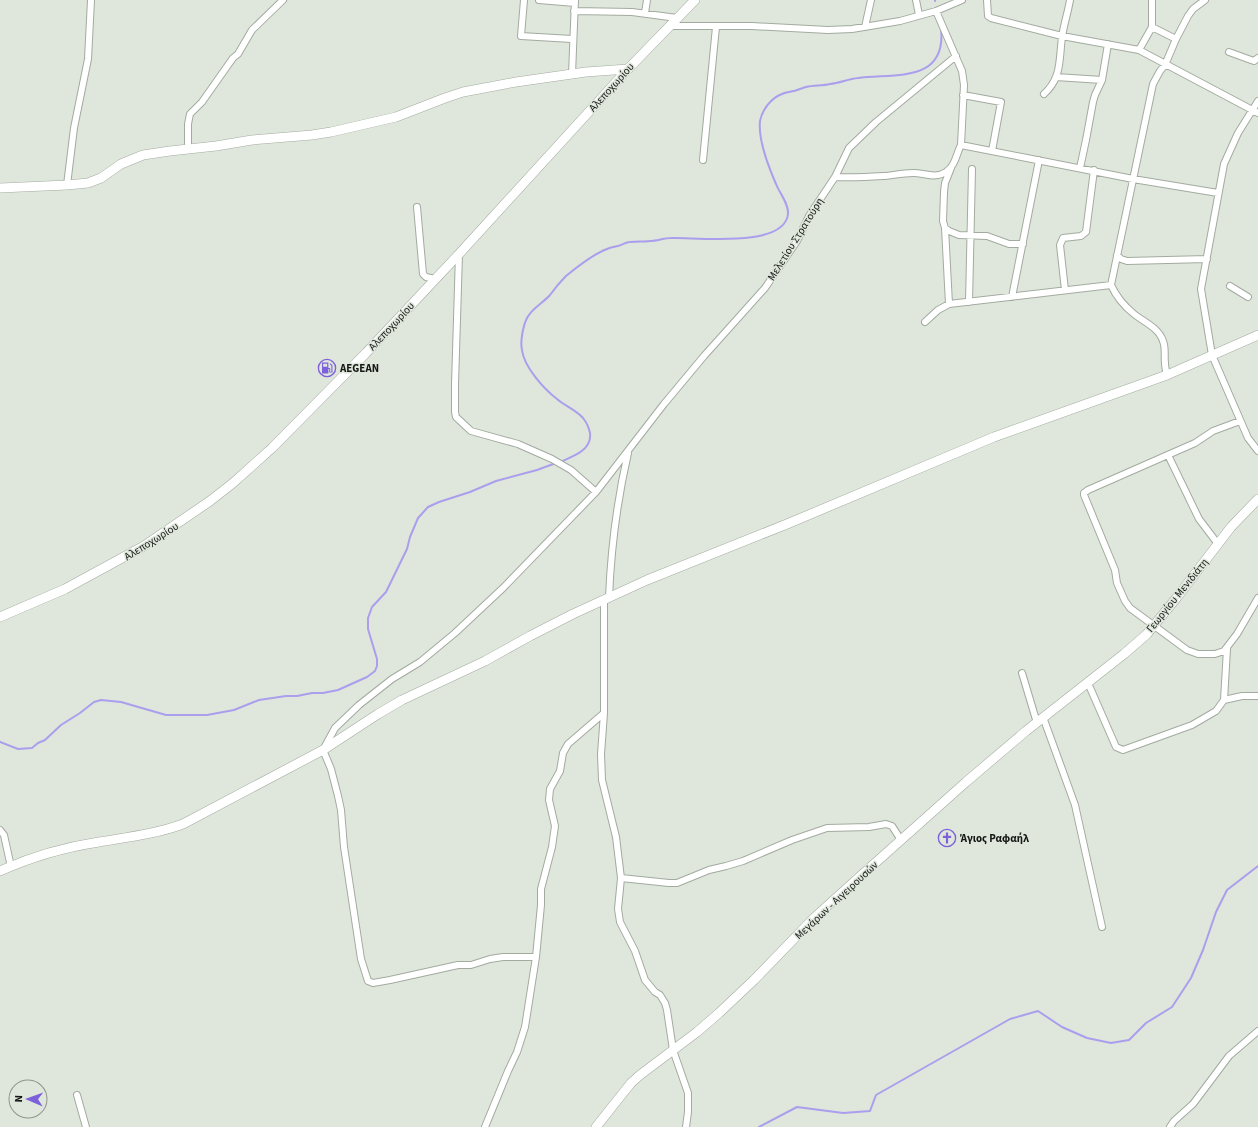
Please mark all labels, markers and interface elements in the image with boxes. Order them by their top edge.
street label: Αλεποχωρίου [585,59,638,115]
street label: Μελετίου Στρατούρη [764,195,827,284]
street label: Αλεποχωρίου [365,299,418,354]
fuel station icon: AEGEAN [317,358,337,378]
place label: AEGEAN [339,361,379,376]
street label: Αλεποχωρίου [121,519,181,564]
street label: Γεωργίου Μενιδιάτη [1143,555,1212,636]
church icon: Άγιος Ραφαήλ [937,828,957,848]
place label: Άγιος Ραφαήλ [960,831,1030,846]
street label: Μεγάρων - Αιγειρουσών [791,858,881,943]
north arrow [8,1079,48,1119]
text: N [11,1095,26,1103]

